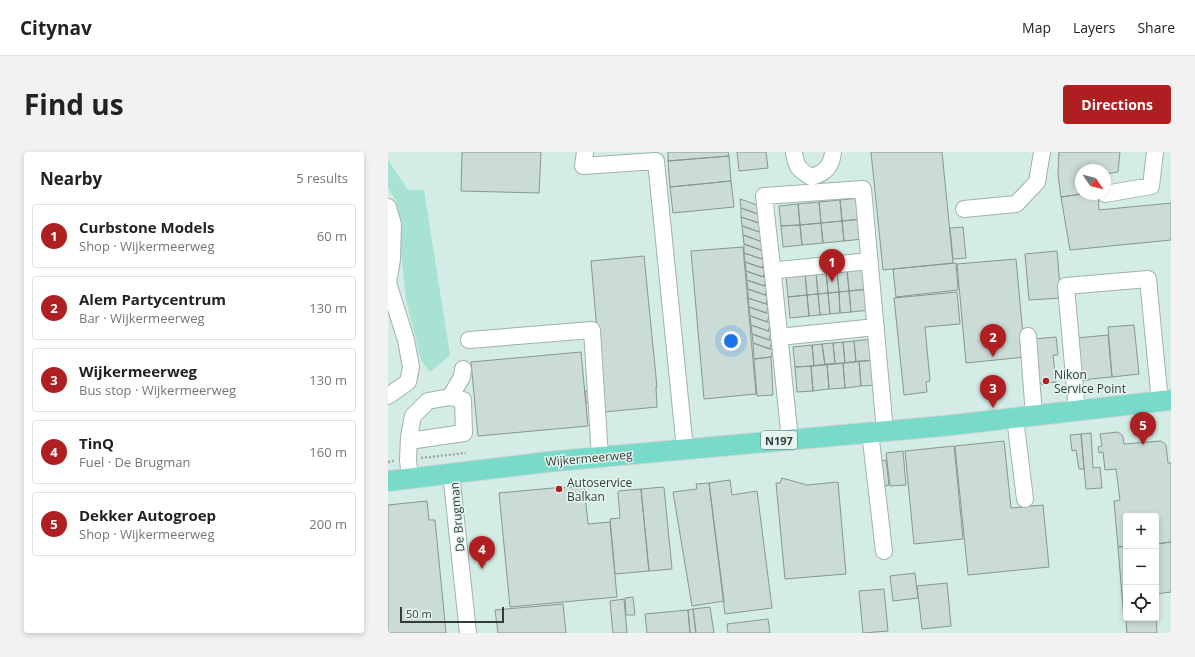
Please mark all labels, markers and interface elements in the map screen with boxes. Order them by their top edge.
text: Citynav [20,15,92,41]
text: Map [1022,18,1051,37]
text: Layers [1073,18,1115,37]
text: Share [1137,18,1175,37]
text: Find us [24,85,124,123]
button: Directions [1063,85,1171,124]
north arrow [1075,164,1111,200]
text: Nearby [40,167,102,190]
text: 5 results [296,169,348,187]
text: Curbstone Models [79,217,214,237]
text: 1 [50,227,58,245]
text: 60 m [317,227,347,245]
text: Shop · Wijkermeerweg [79,237,214,255]
pin: 1 [819,249,845,282]
text: Alem Partycentrum [79,289,226,309]
text: 2 [50,299,58,317]
text: 130 m [309,299,347,317]
text: Bar · Wijkermeerweg [79,309,205,327]
pin: 2 [980,324,1006,357]
your location [721,331,741,351]
text: Wijkermeerweg [79,361,197,381]
place label: Nikon Service Point [1054,366,1126,397]
text: 3 [50,371,58,389]
text: 130 m [309,371,347,389]
pin: 3 [980,375,1006,408]
marker: Nikon Service Point [1041,376,1051,386]
text: Bus stop · Wijkermeerweg [79,381,236,399]
pin: 5 [1130,412,1156,445]
road number: N197 [761,431,797,449]
text: TinQ [79,433,114,453]
text: 4 [50,443,58,461]
text: 160 m [309,443,347,461]
street label: Wijkermeerweg [545,446,634,470]
text: Fuel · De Brugman [79,453,191,471]
place label: Autoservice Balkan [567,474,633,505]
street label: De Brugman [445,481,469,553]
marker: Autoservice Balkan [554,484,564,494]
text: Dekker Autogroep [79,505,216,525]
map controls [1123,513,1159,621]
button: + [1123,513,1159,549]
text: 5 [50,515,58,533]
text: 200 m [309,515,347,533]
text: Shop · Wijkermeerweg [79,525,214,543]
pin: 4 [469,536,495,569]
button: − [1123,549,1159,585]
button: locate [1123,585,1159,621]
scale bar [400,605,504,624]
text: 50 m [406,606,432,621]

